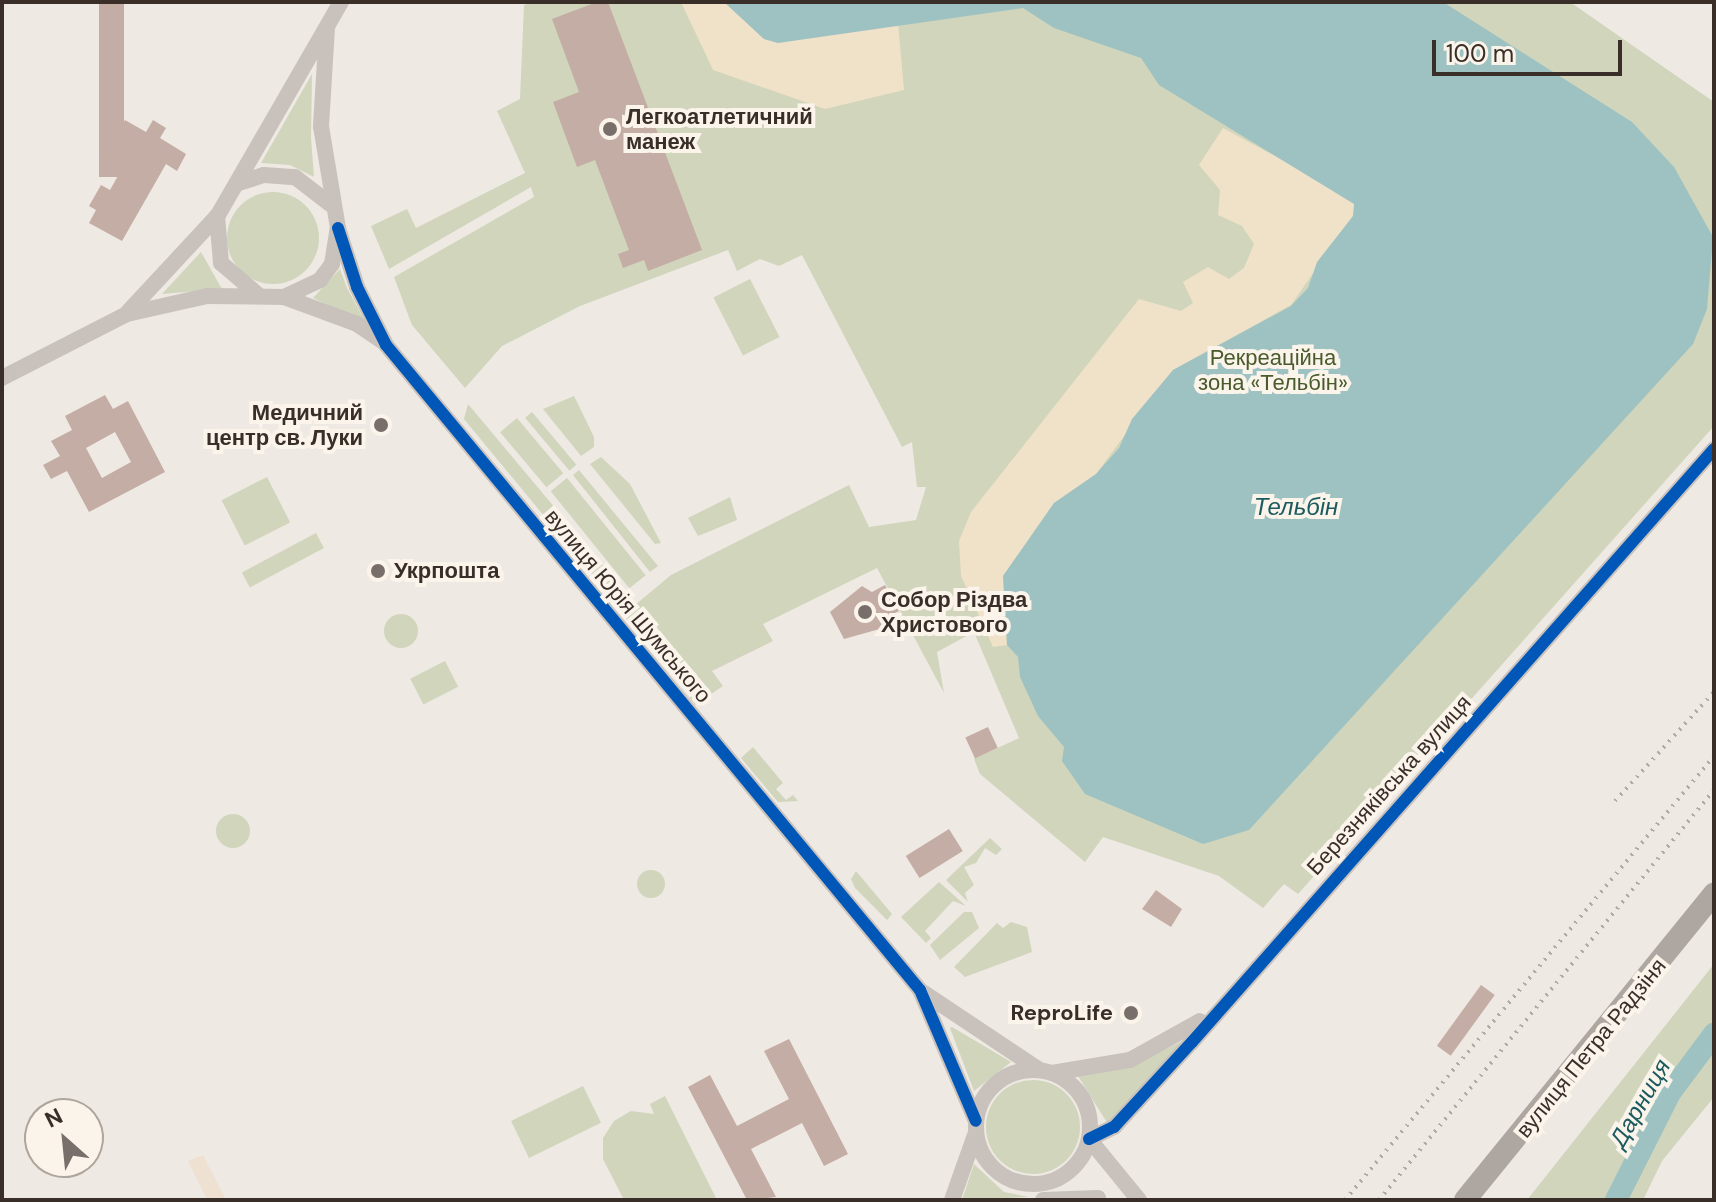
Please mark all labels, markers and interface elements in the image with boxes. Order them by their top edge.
scale bar [1436,24,1626,74]
text: 100 m [1446,38,1514,69]
place label: Легкоатлетичний манеж [626,103,813,154]
marker: Легкоатлетичний манеж [601,120,619,138]
park label: Рекреаційна зона «Тельбін» [1198,344,1348,396]
place label: Медичний центр св. Луки [206,399,363,450]
marker: Медичний центр св. Луки [370,414,392,436]
water label: Тельбін [1254,493,1338,521]
street label: вулиця Юрія Шумського [539,504,717,708]
place label: Укрпошта [394,558,499,584]
marker: Укрпошта [369,562,387,580]
place label: Собор Різдва Христового [881,586,1027,638]
marker: Собор Різдва Христового [856,603,874,621]
street label: Березняківська вулиця [1301,690,1477,880]
street label: вулиця Петра Радзіня [1511,953,1671,1143]
place label: ReproLife [1011,1000,1113,1026]
marker: ReproLife [1120,1002,1142,1024]
water label: Дарниця [1603,1054,1677,1152]
north arrow [24,1098,104,1178]
text: N [40,1101,68,1135]

